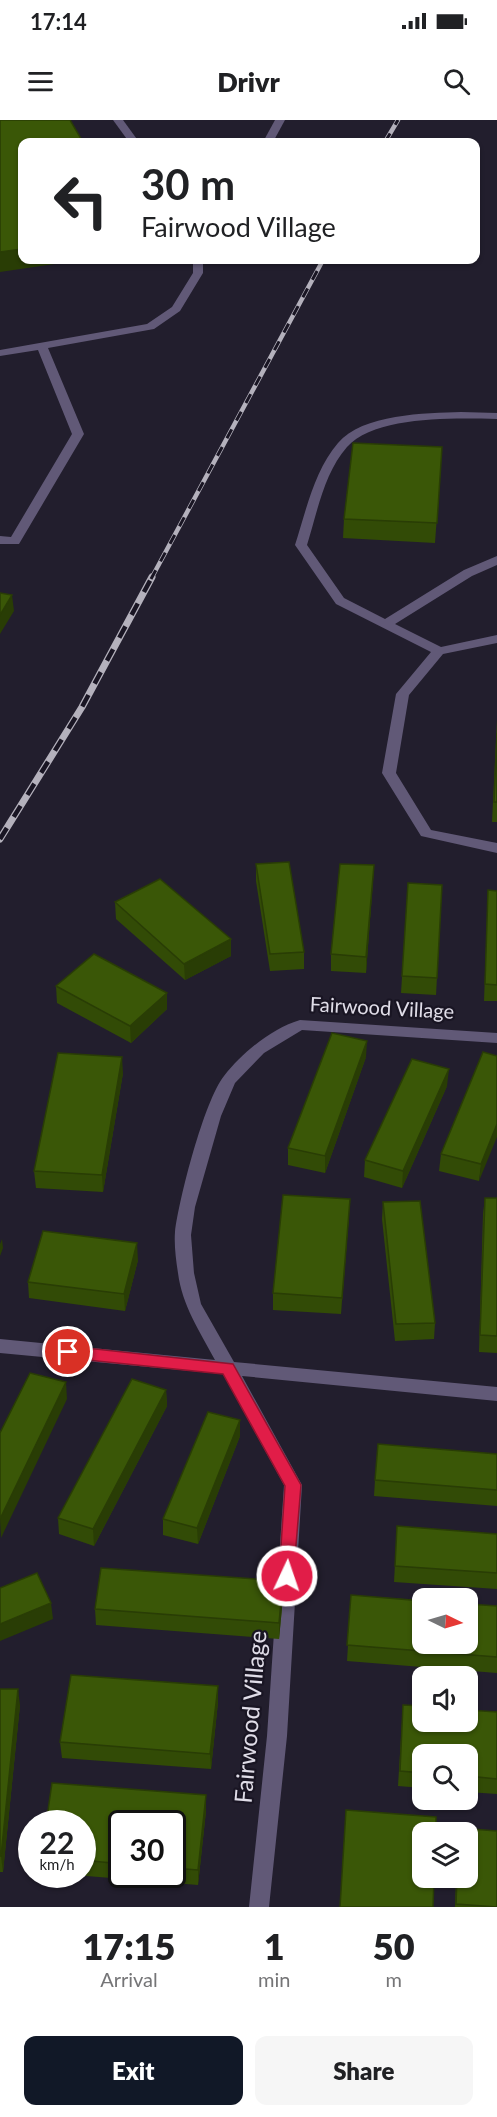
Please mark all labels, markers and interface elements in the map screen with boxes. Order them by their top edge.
text: 17:14 [30,8,87,35]
icon: menu [24,65,57,98]
text: Drivr [217,65,280,98]
icon: search [440,65,473,98]
text: 30 m [141,159,235,209]
icon: left [42,162,120,240]
text: Fairwood Village [141,210,336,243]
street label: Fairwood Village [309,991,455,1023]
pin [42,1326,93,1377]
icon: arrive [51,1335,84,1368]
position arrow [255,1544,319,1608]
north arrow [412,1588,478,1654]
map controls [412,1588,478,1888]
street label: Fairwood Village [228,1629,271,1804]
button: sound [412,1666,478,1732]
button: search [412,1744,478,1810]
speed limit sign: 30 [108,1810,186,1888]
button: layers [412,1822,478,1888]
text: 22 [40,1824,74,1860]
text: km/h [39,1855,75,1873]
text: 17:15 [82,1924,176,1968]
text: 1 [264,1924,285,1968]
text: 50 [373,1924,415,1968]
text: Arrival [100,1967,158,1991]
text: min [258,1967,290,1991]
text: m [385,1967,402,1991]
button: Exit [24,2036,243,2105]
button: Share [255,2036,473,2105]

